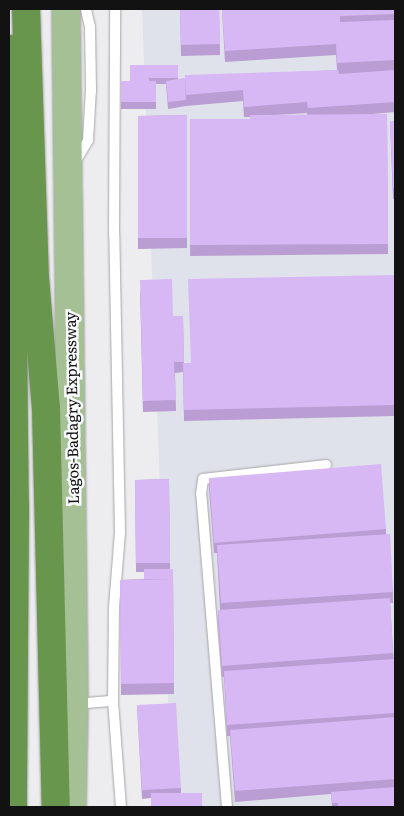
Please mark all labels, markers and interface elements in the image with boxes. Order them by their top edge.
street label: Lagos-Badagry Expressway [60,312,82,504]

